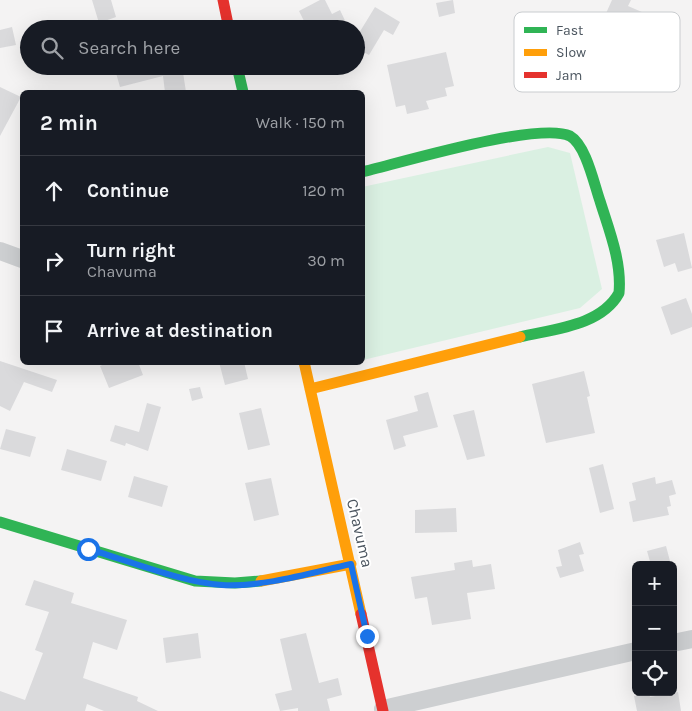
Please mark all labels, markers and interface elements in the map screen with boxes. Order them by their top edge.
legend [514,12,680,92]
search box [20,20,365,75]
text: Fast [556,22,583,39]
icon: search [38,34,66,62]
text: Search here [78,37,180,59]
text: Slow [556,44,586,61]
text: Jam [556,67,582,84]
text: 2 min [40,111,98,135]
text: Walk · 150 m [256,113,345,132]
icon: ahead [40,177,68,205]
text: Continue [87,180,169,202]
text: 120 m [302,181,345,200]
text: Turn right [87,240,176,262]
icon: right [40,247,68,275]
text: 30 m [307,251,345,270]
text: Chavuma [87,262,157,281]
icon: arrive [40,317,68,345]
text: Arrive at destination [87,320,273,342]
street label: Chavuma [343,497,377,569]
route start [77,538,100,561]
map controls [632,561,677,696]
button: + [632,561,677,606]
button: − [632,606,677,651]
route end [356,625,379,648]
button: locate [632,651,677,696]

